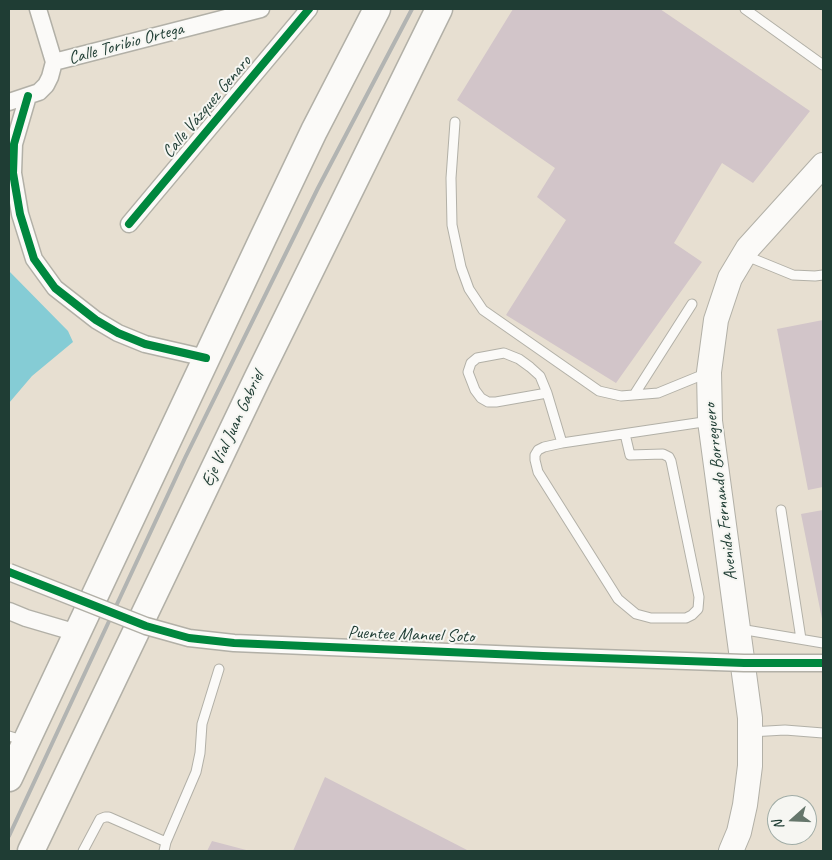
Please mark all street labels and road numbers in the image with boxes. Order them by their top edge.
street label: Calle Toribio Ortega [66,18,186,70]
street label: Calle Vázquez Genaro [158,51,256,163]
street label: Eje Vial Juan Gabriel [197,368,269,490]
street label: Avenida Fernando Borreguero [699,402,743,582]
street label: Puentee Manuel Soto [347,622,475,648]

